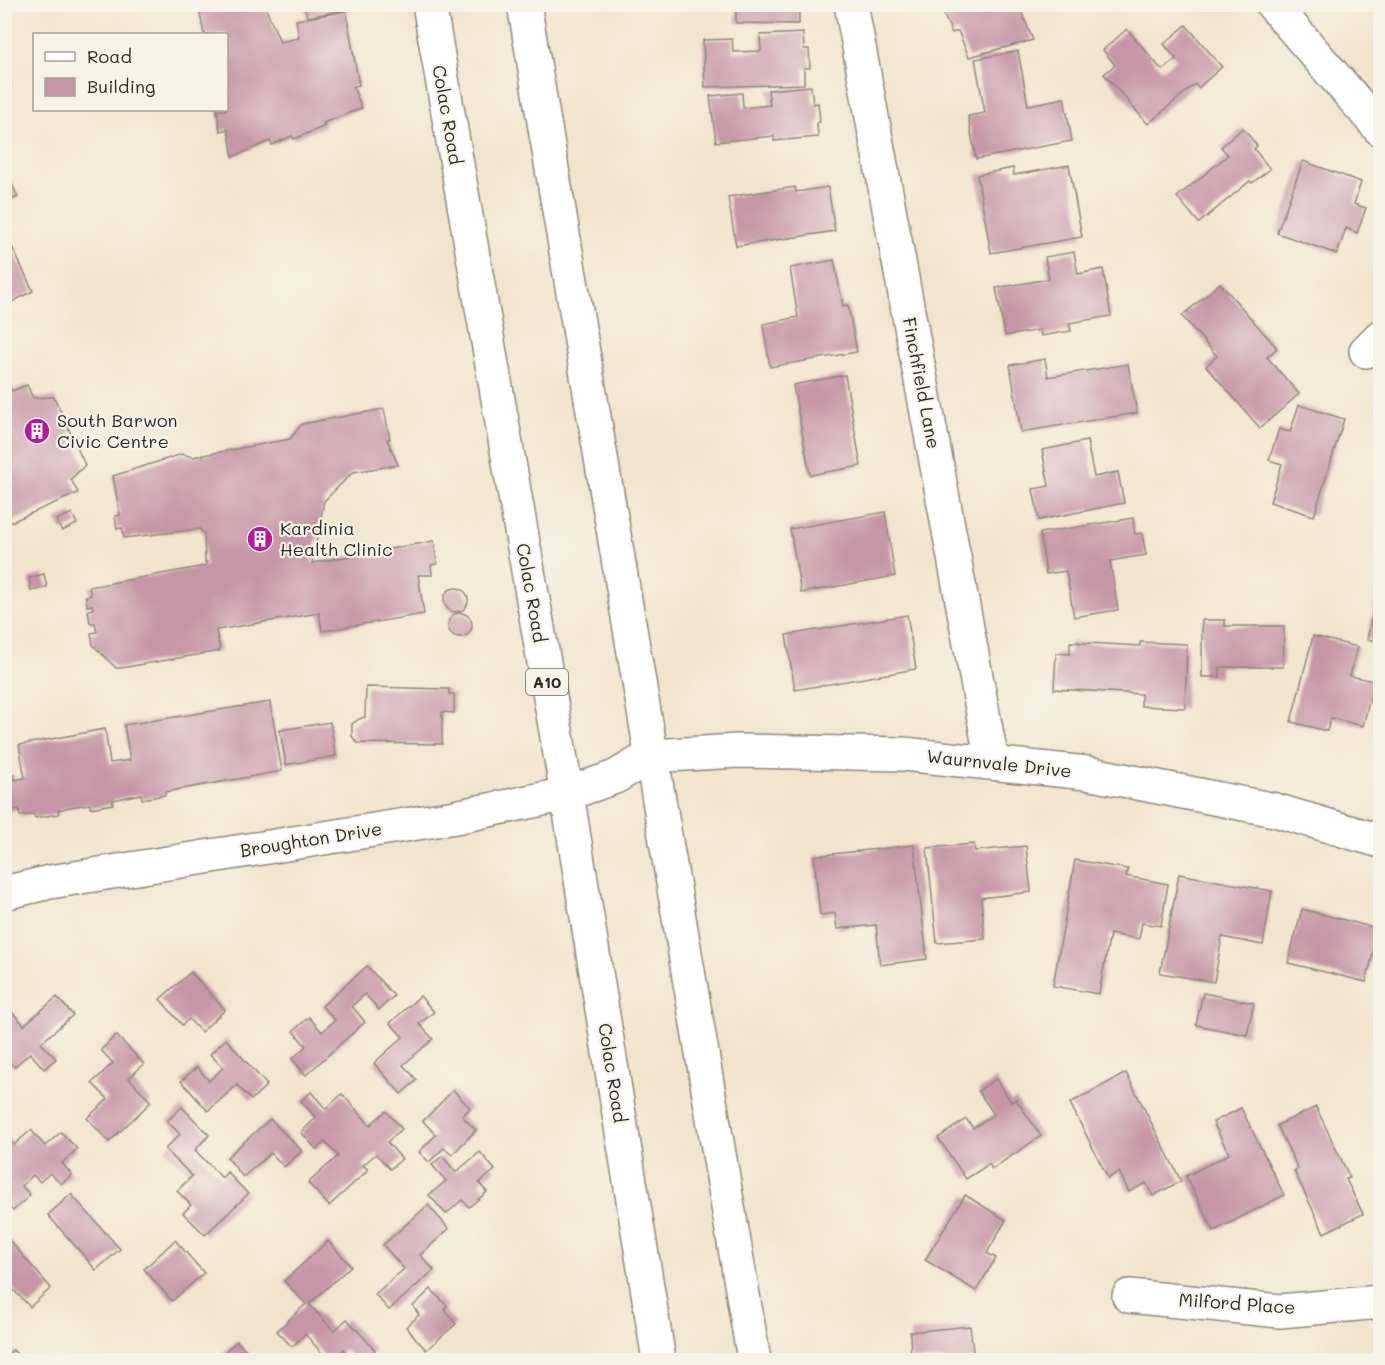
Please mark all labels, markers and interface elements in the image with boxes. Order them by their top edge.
legend [33,33,228,111]
text: Road [87,44,132,68]
street label: Colac Road [427,63,469,166]
text: Building [87,74,155,98]
street label: Finchfield Lane [897,315,946,451]
place label: South Barwon Civic Centre [57,408,178,453]
building icon: South Barwon Civic Centre [22,416,52,446]
place label: Kardinia Health Clinic [280,516,392,561]
building icon: Kardinia Health Clinic [245,524,275,554]
street label: Colac Road [511,541,553,644]
road number: A10 [526,669,568,695]
street label: Waurnvale Drive [925,743,1073,783]
street label: Broughton Drive [238,816,383,862]
street label: Colac Road [593,1021,633,1124]
street label: Milford Place [1178,1287,1296,1319]

